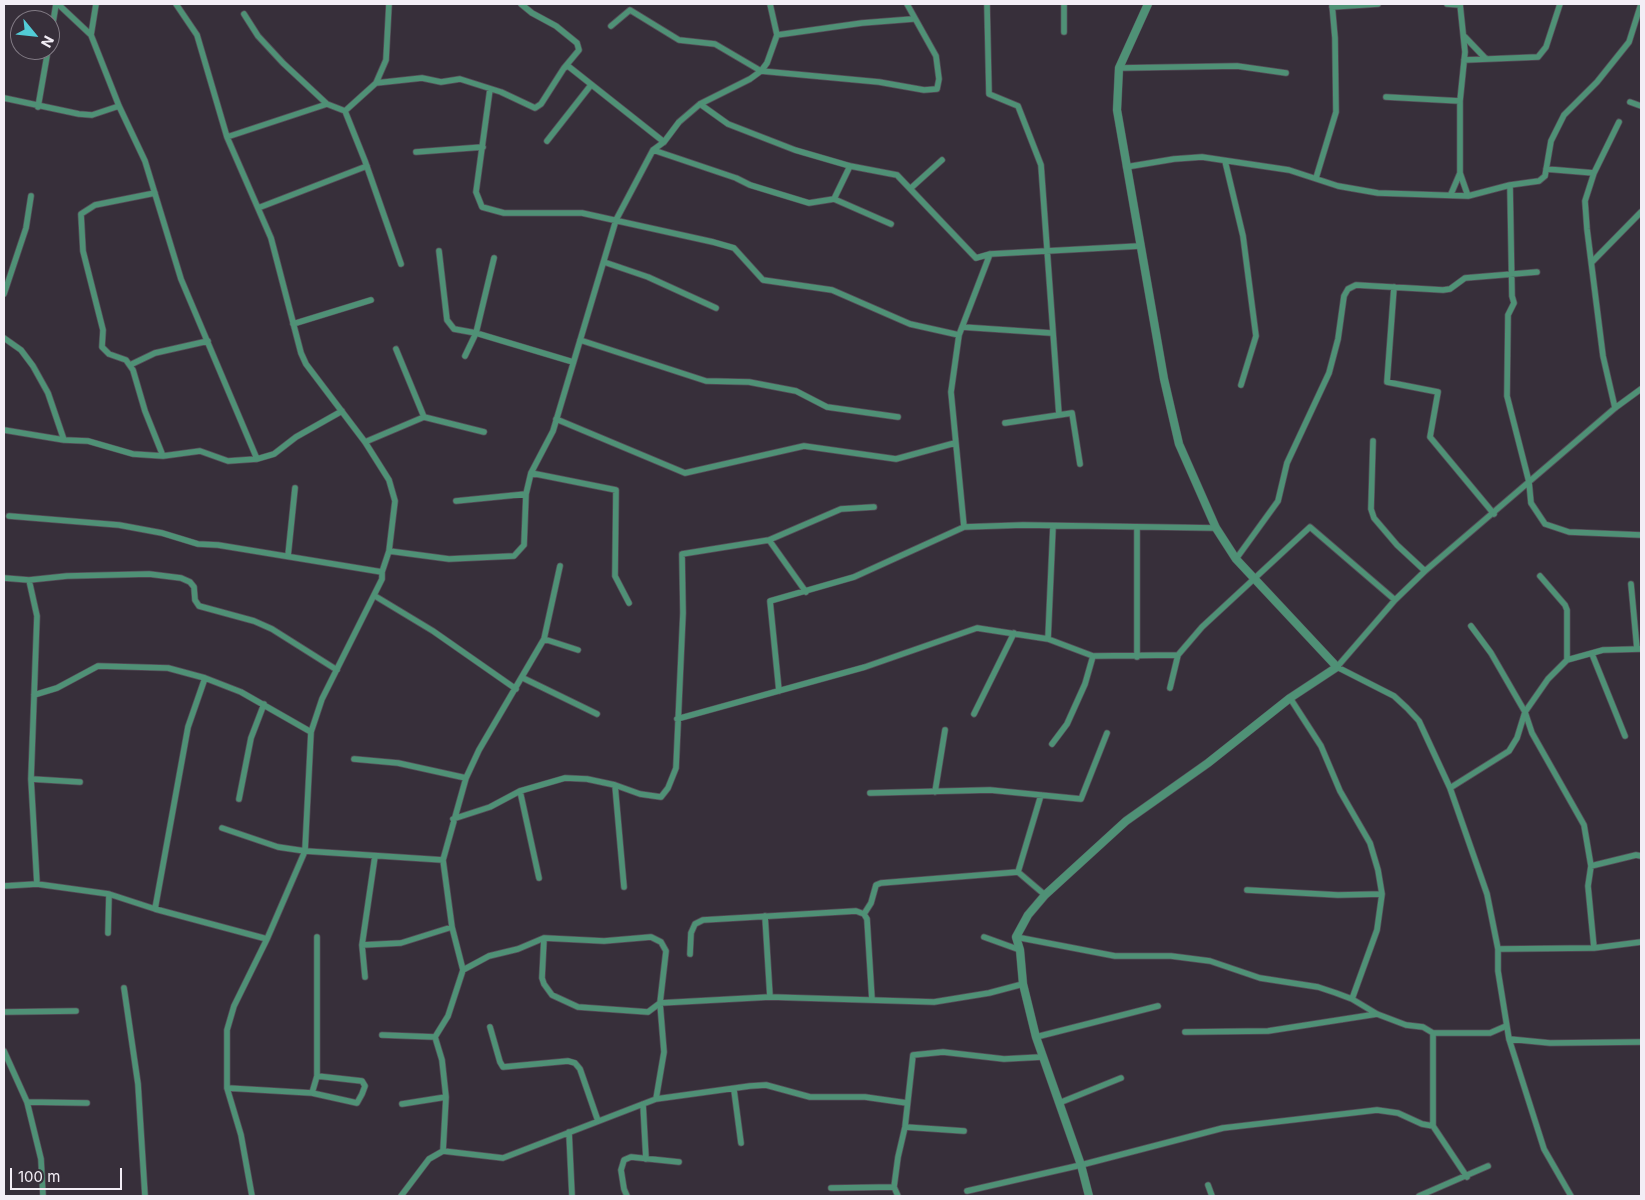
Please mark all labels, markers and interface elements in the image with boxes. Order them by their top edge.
north arrow [10,10,60,60]
text: N [38,33,58,51]
scale bar [12,1158,125,1190]
text: 100 m [18,1167,60,1186]

